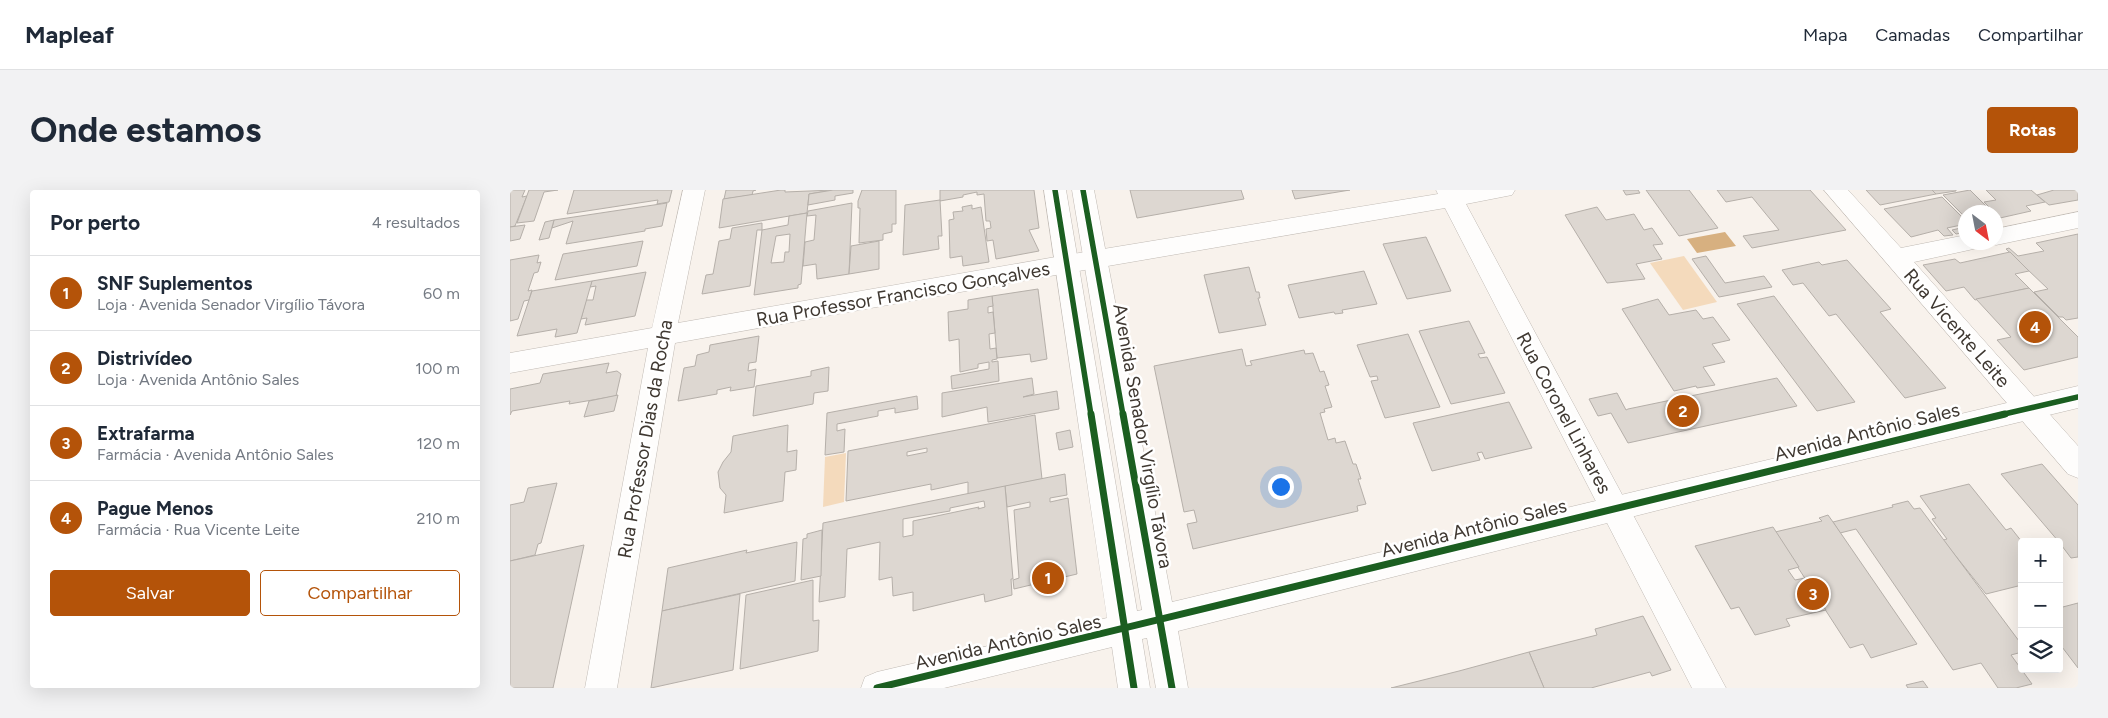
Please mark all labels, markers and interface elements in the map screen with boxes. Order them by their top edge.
text: Mapleaf [25,20,114,49]
text: Mapa [1803,24,1847,46]
text: Camadas [1875,24,1950,46]
text: Compartilhar [1978,24,2083,46]
button: Rotas [1987,107,2078,153]
text: Onde estamos [30,109,261,151]
north arrow [1958,205,2003,250]
text: Por perto [50,210,140,235]
text: 4 resultados [372,213,460,232]
street label: Rua Professor Francisco Gonçalves [754,257,1052,331]
street label: Rua Vicente Leite [1899,264,2015,392]
text: SNF Suplementos [97,272,252,295]
text: 1 [63,284,69,303]
text: 60 m [423,284,460,303]
text: Loja · Avenida Senador Virgílio Távora [97,295,365,314]
street label: Avenida Senador Virgílio Távora [1108,302,1178,570]
pin: 4 [2019,308,2051,346]
street label: Rua Professor Dias da Rocha [613,318,677,560]
street label: Rua Coronel Linhares [1512,328,1616,498]
text: Distrivídeo [97,347,192,370]
text: 2 [61,359,71,378]
text: 100 m [415,359,460,378]
text: Loja · Avenida Antônio Sales [97,370,299,389]
pin: 2 [1667,392,1699,430]
street label: Avenida Antônio Sales [1772,398,1962,466]
text: Extrafarma [97,422,195,445]
text: 3 [62,434,70,453]
text: 120 m [417,434,460,453]
text: Farmácia · Avenida Antônio Sales [97,445,334,464]
your location [1268,474,1294,500]
street label: Avenida Antônio Sales [1379,494,1569,562]
text: Pague Menos [97,497,213,520]
text: 4 [61,509,71,528]
text: 210 m [417,509,460,528]
text: Farmácia · Rua Vicente Leite [97,520,300,539]
map controls [2018,538,2063,673]
button: + [2018,538,2063,583]
pin: 1 [1032,559,1064,597]
button: Salvar [50,570,250,616]
button: Compartilhar [260,570,460,616]
pin: 3 [1797,575,1829,613]
button: − [2018,583,2063,628]
street label: Avenida Antônio Sales [913,609,1103,675]
button: layers [2018,628,2063,673]

